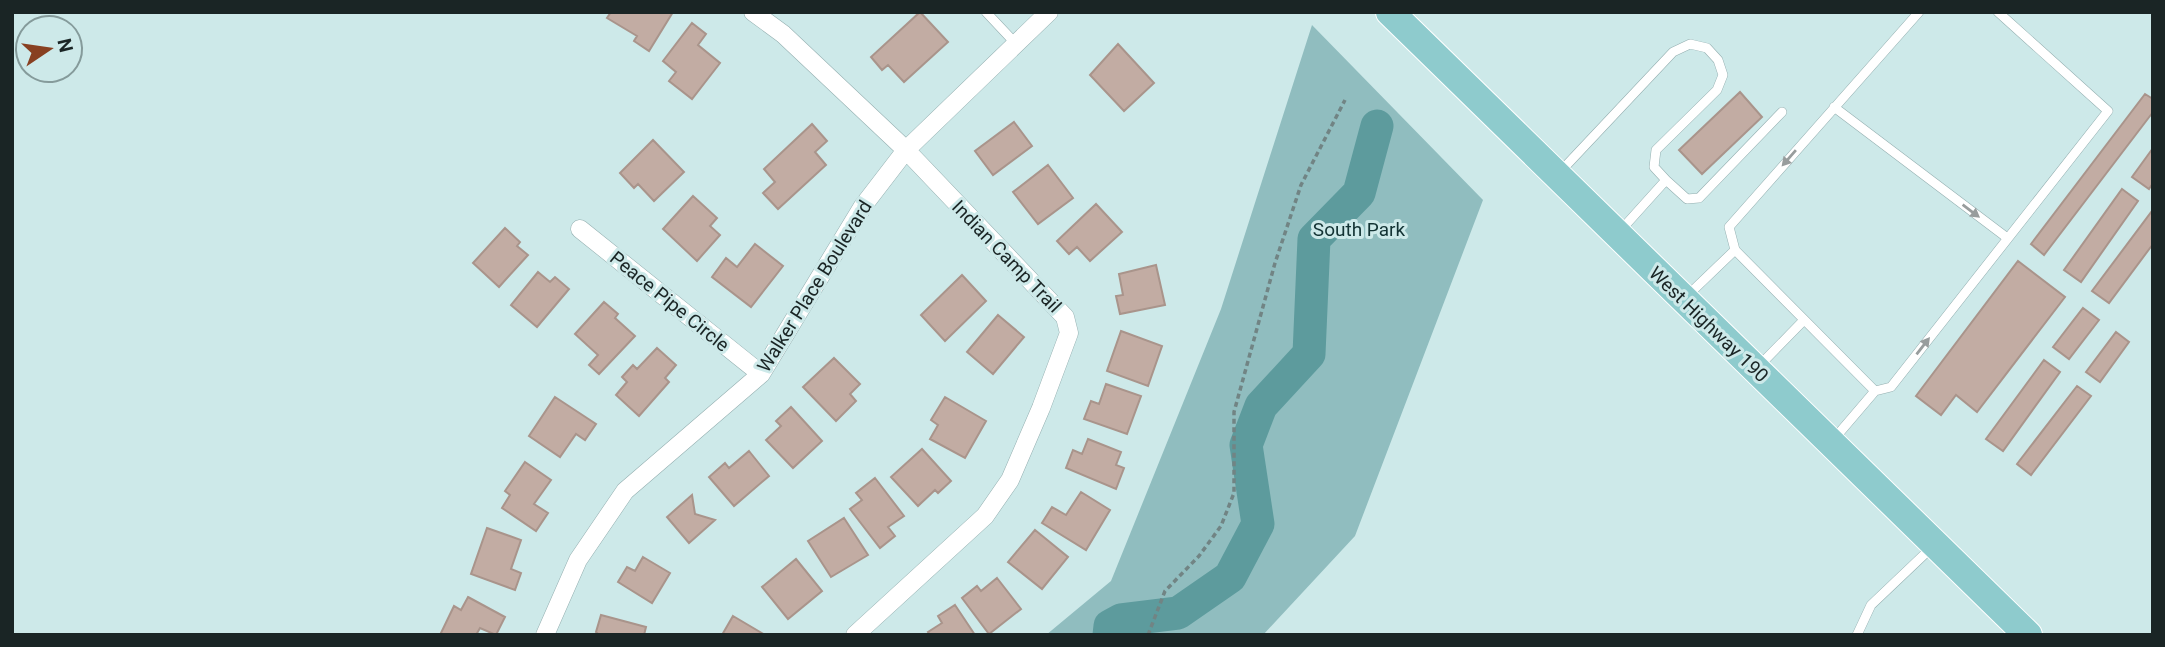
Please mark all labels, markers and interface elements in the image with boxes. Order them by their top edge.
north arrow [14,14,84,84]
text: N [52,36,78,54]
one-way arrow [1781,149,1797,167]
street label: Indian Camp Trail [947,195,1066,317]
street label: Walker Place Boulevard [752,196,877,376]
one-way arrow [1962,204,1980,218]
park label: South Park [1313,218,1406,241]
street label: Peace Pipe Circle [605,246,734,357]
street label: West Highway 190 [1644,262,1773,387]
one-way arrow [1915,337,1930,355]

